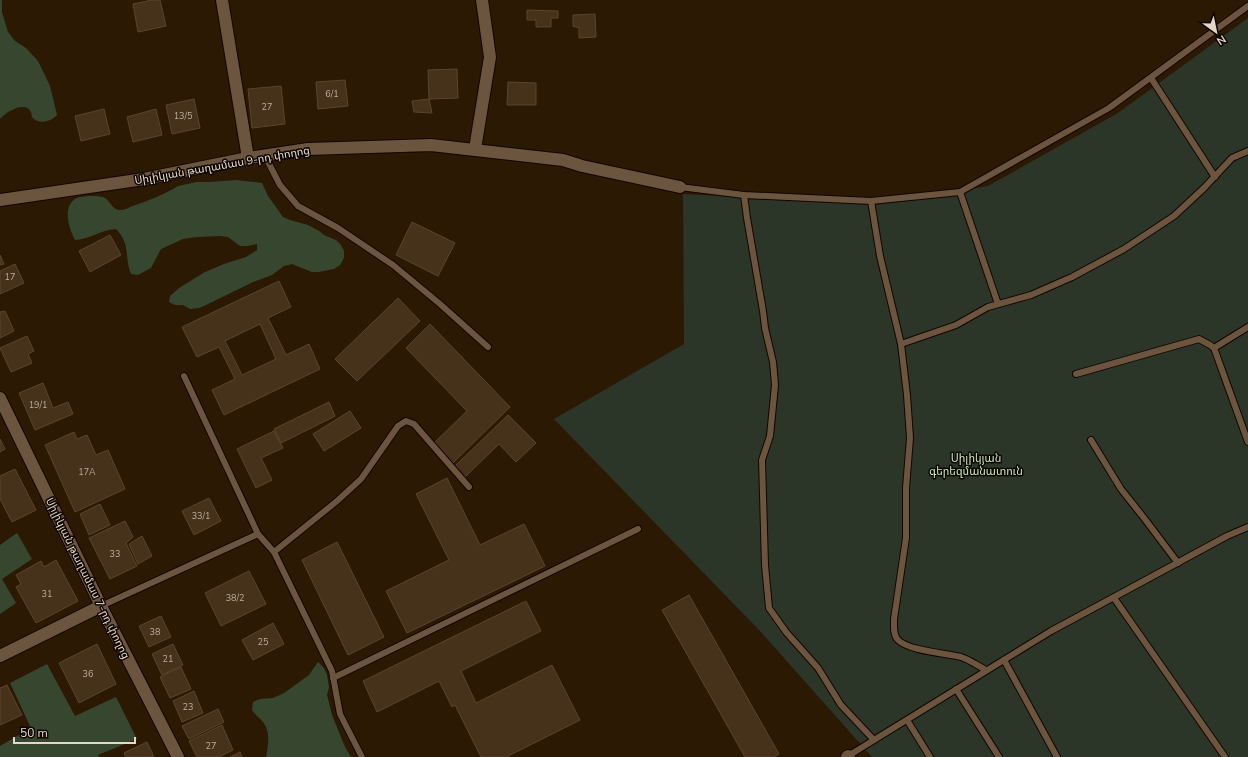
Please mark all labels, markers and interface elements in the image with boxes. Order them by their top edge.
north arrow [1196,12,1236,52]
text: N [1214,31,1229,48]
house number: 6/1 [325,88,339,100]
house number: 27 [262,101,272,113]
house number: 13/5 [174,110,192,122]
street label: Սիլիկյան թաղամաս 9-րդ փողոց [133,143,311,188]
house number: 17 [5,271,15,283]
house number: 19/1 [29,399,47,411]
park label: Սիլիկյան գերեզմանատուն [929,451,1023,479]
house number: 17А [78,466,96,478]
street label: Սիլիկյան թաղամաս 7-րդ փողոց [42,495,133,661]
house number: 33/1 [192,510,210,522]
house number: 33 [110,548,120,560]
house number: 31 [42,588,52,600]
house number: 38/2 [226,592,244,604]
house number: 38 [150,626,160,638]
house number: 25 [258,636,268,648]
house number: 21 [163,653,173,665]
house number: 36 [83,668,93,680]
house number: 23 [183,701,193,713]
scale bar [14,719,135,745]
text: 50 m [20,725,48,741]
house number: 27 [206,740,216,752]

